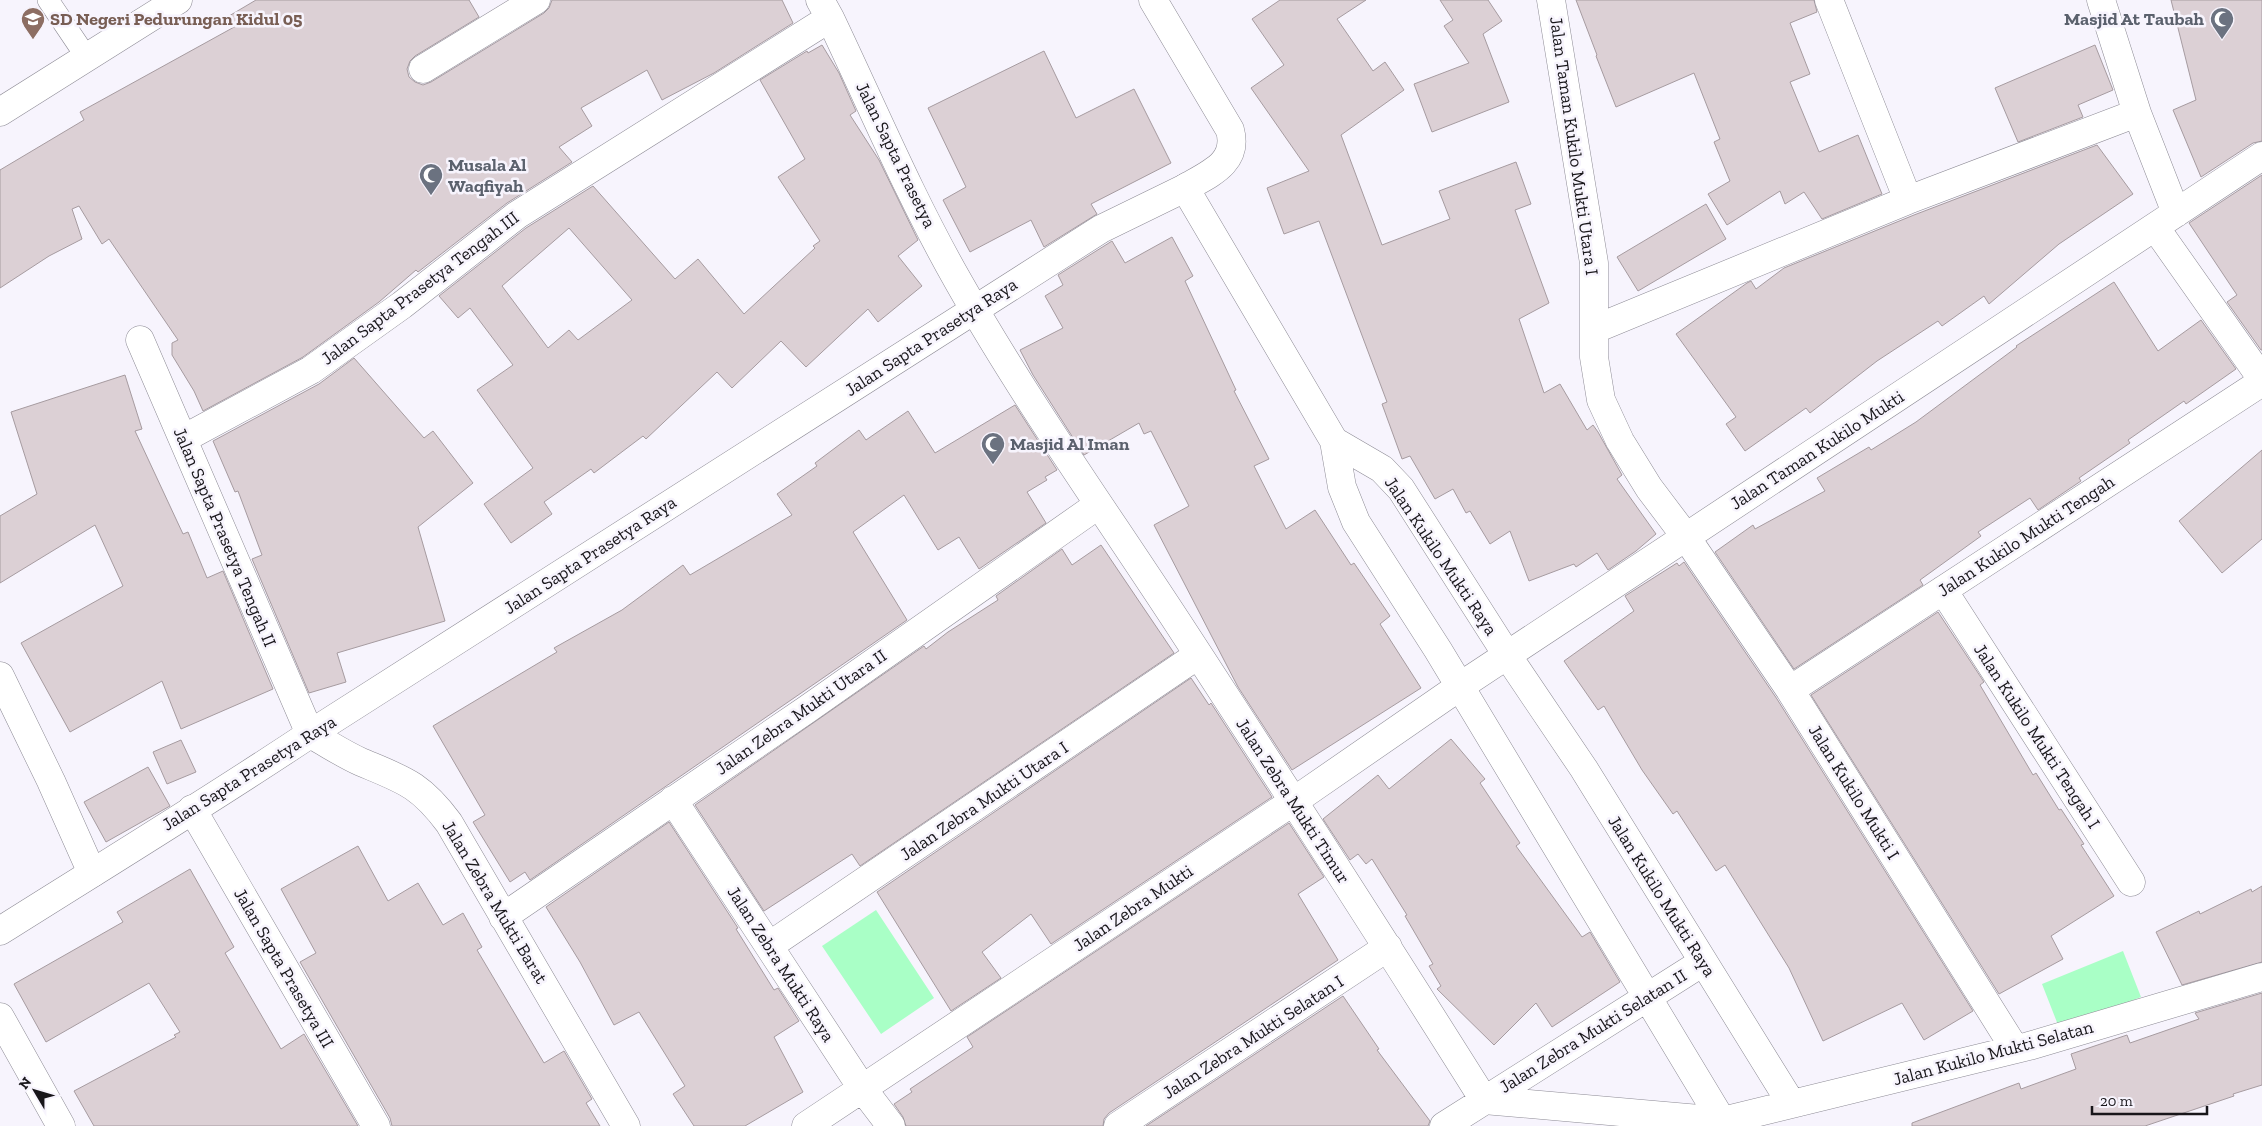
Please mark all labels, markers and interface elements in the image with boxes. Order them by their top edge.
school or university icon: SD Negeri Pedurungan Kidul 05 [20,6,46,40]
mosque icon: Masjid At Taubah [2209,6,2235,40]
place label: SD Negeri Pedurungan Kidul 05 [50,8,303,30]
place label: Masjid At Taubah [2064,8,2205,30]
street label: Jalan Taman Kukilo Mukti Utara I [1545,15,1603,277]
street label: Jalan Sapta Prasetya [851,79,941,232]
place label: Musala Al Waqfiyah [448,154,526,197]
mosque icon: Musala Al Waqfiyah [418,162,444,196]
street label: Jalan Sapta Prasetya Tengah III [317,206,523,370]
street label: Jalan Sapta Prasetya Raya [841,273,1021,401]
street label: Jalan Taman Kukilo Mukti [1726,386,1908,514]
street label: Jalan Sapta Prasetya Tengah II [169,424,281,650]
mosque icon: Masjid Al Iman [980,431,1006,465]
place label: Masjid Al Iman [1010,433,1130,455]
street label: Jalan Kukilo Mukti Tengah [1934,471,2118,601]
street label: Jalan Kukilo Mukti Raya [1380,473,1502,640]
street label: Jalan Sapta Prasetya Raya [500,491,680,619]
street label: Jalan Kukilo Mukti Tengah I [1969,639,2105,833]
street label: Jalan Zebra Mukti Utara II [711,644,891,779]
street label: Jalan Sapta Prasetya Raya [158,710,340,836]
street label: Jalan Zebra Mukti Timur [1231,714,1355,888]
street label: Jalan Kukilo Mukti I [1804,721,1904,864]
street label: Jalan Zebra Mukti Utara I [896,736,1072,866]
street label: Jalan Kukilo Mukti Raya [1603,811,1721,981]
street label: Jalan Zebra Mukti Barat [438,816,553,988]
street label: Jalan Zebra Mukti [1069,860,1197,956]
street label: Jalan Zebra Mukti Raya [722,882,840,1046]
street label: Jalan Sapta Prasetya III [229,884,339,1052]
street label: Jalan Zebra Mukti Selatan II [1495,964,1691,1098]
street label: Jalan Zebra Mukti Selatan I [1159,970,1348,1104]
street label: Jalan Kukilo Mukti Selatan [1891,1016,2096,1090]
north arrow [10,1066,60,1116]
text: N [15,1074,35,1093]
scale bar [2092,1084,2207,1116]
text: 20 m [2100,1092,2133,1110]

